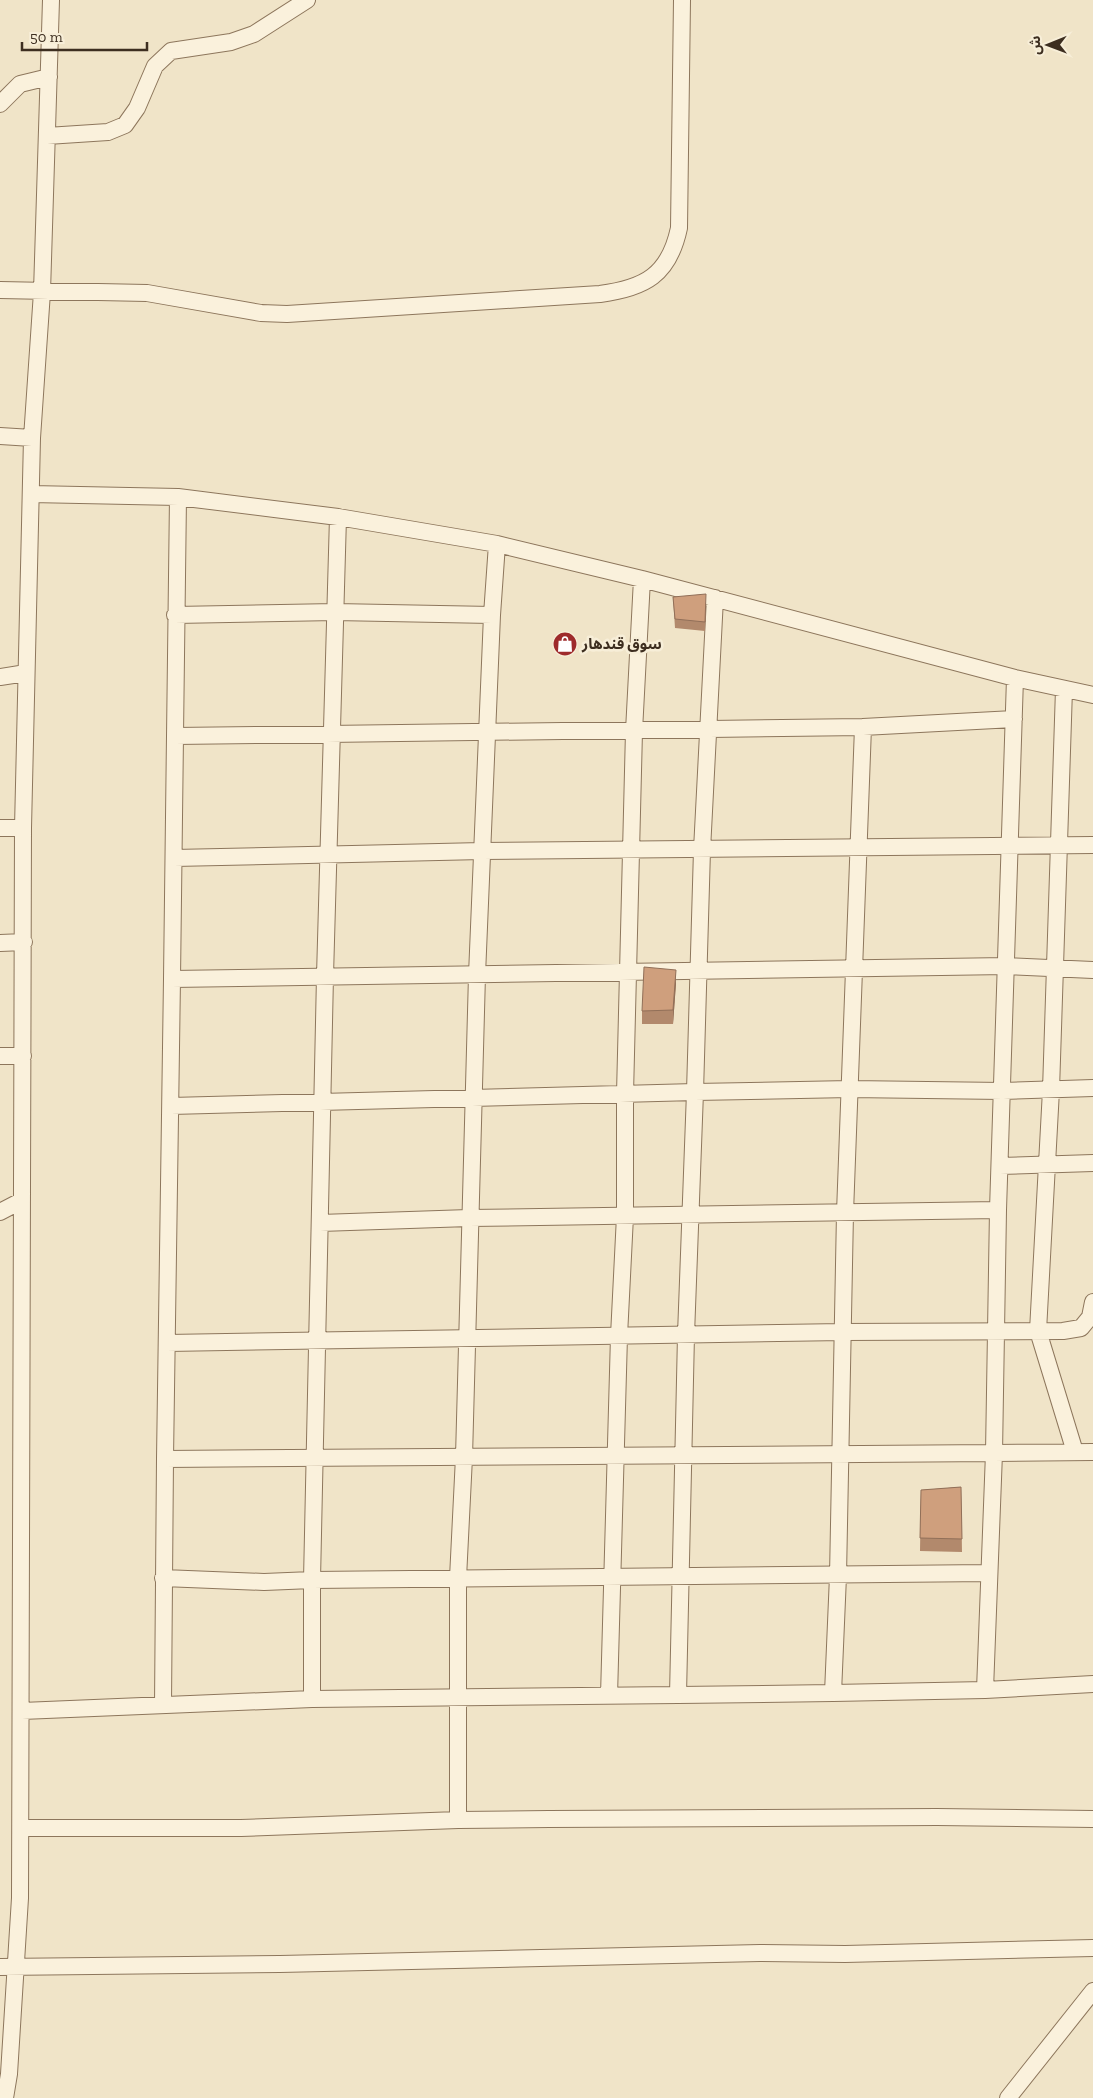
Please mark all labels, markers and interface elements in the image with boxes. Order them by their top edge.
scale bar [22,20,148,52]
north arrow [1023,20,1073,70]
text: 50 m [30,28,63,46]
text: ش [1027,35,1044,55]
shop icon: سوق قندهار [552,631,578,657]
place label: سوق قندهار [581,635,662,653]

